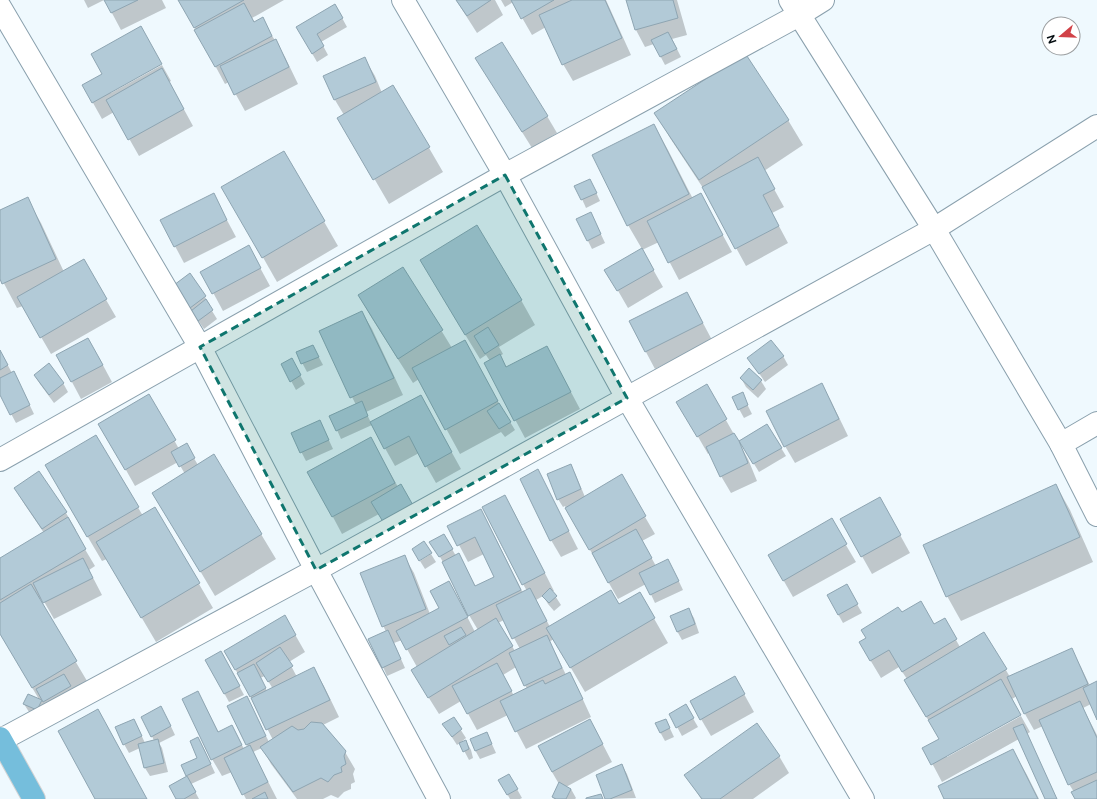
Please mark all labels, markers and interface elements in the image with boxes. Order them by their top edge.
north arrow [1041,16,1081,56]
text: N [1044,33,1059,45]

